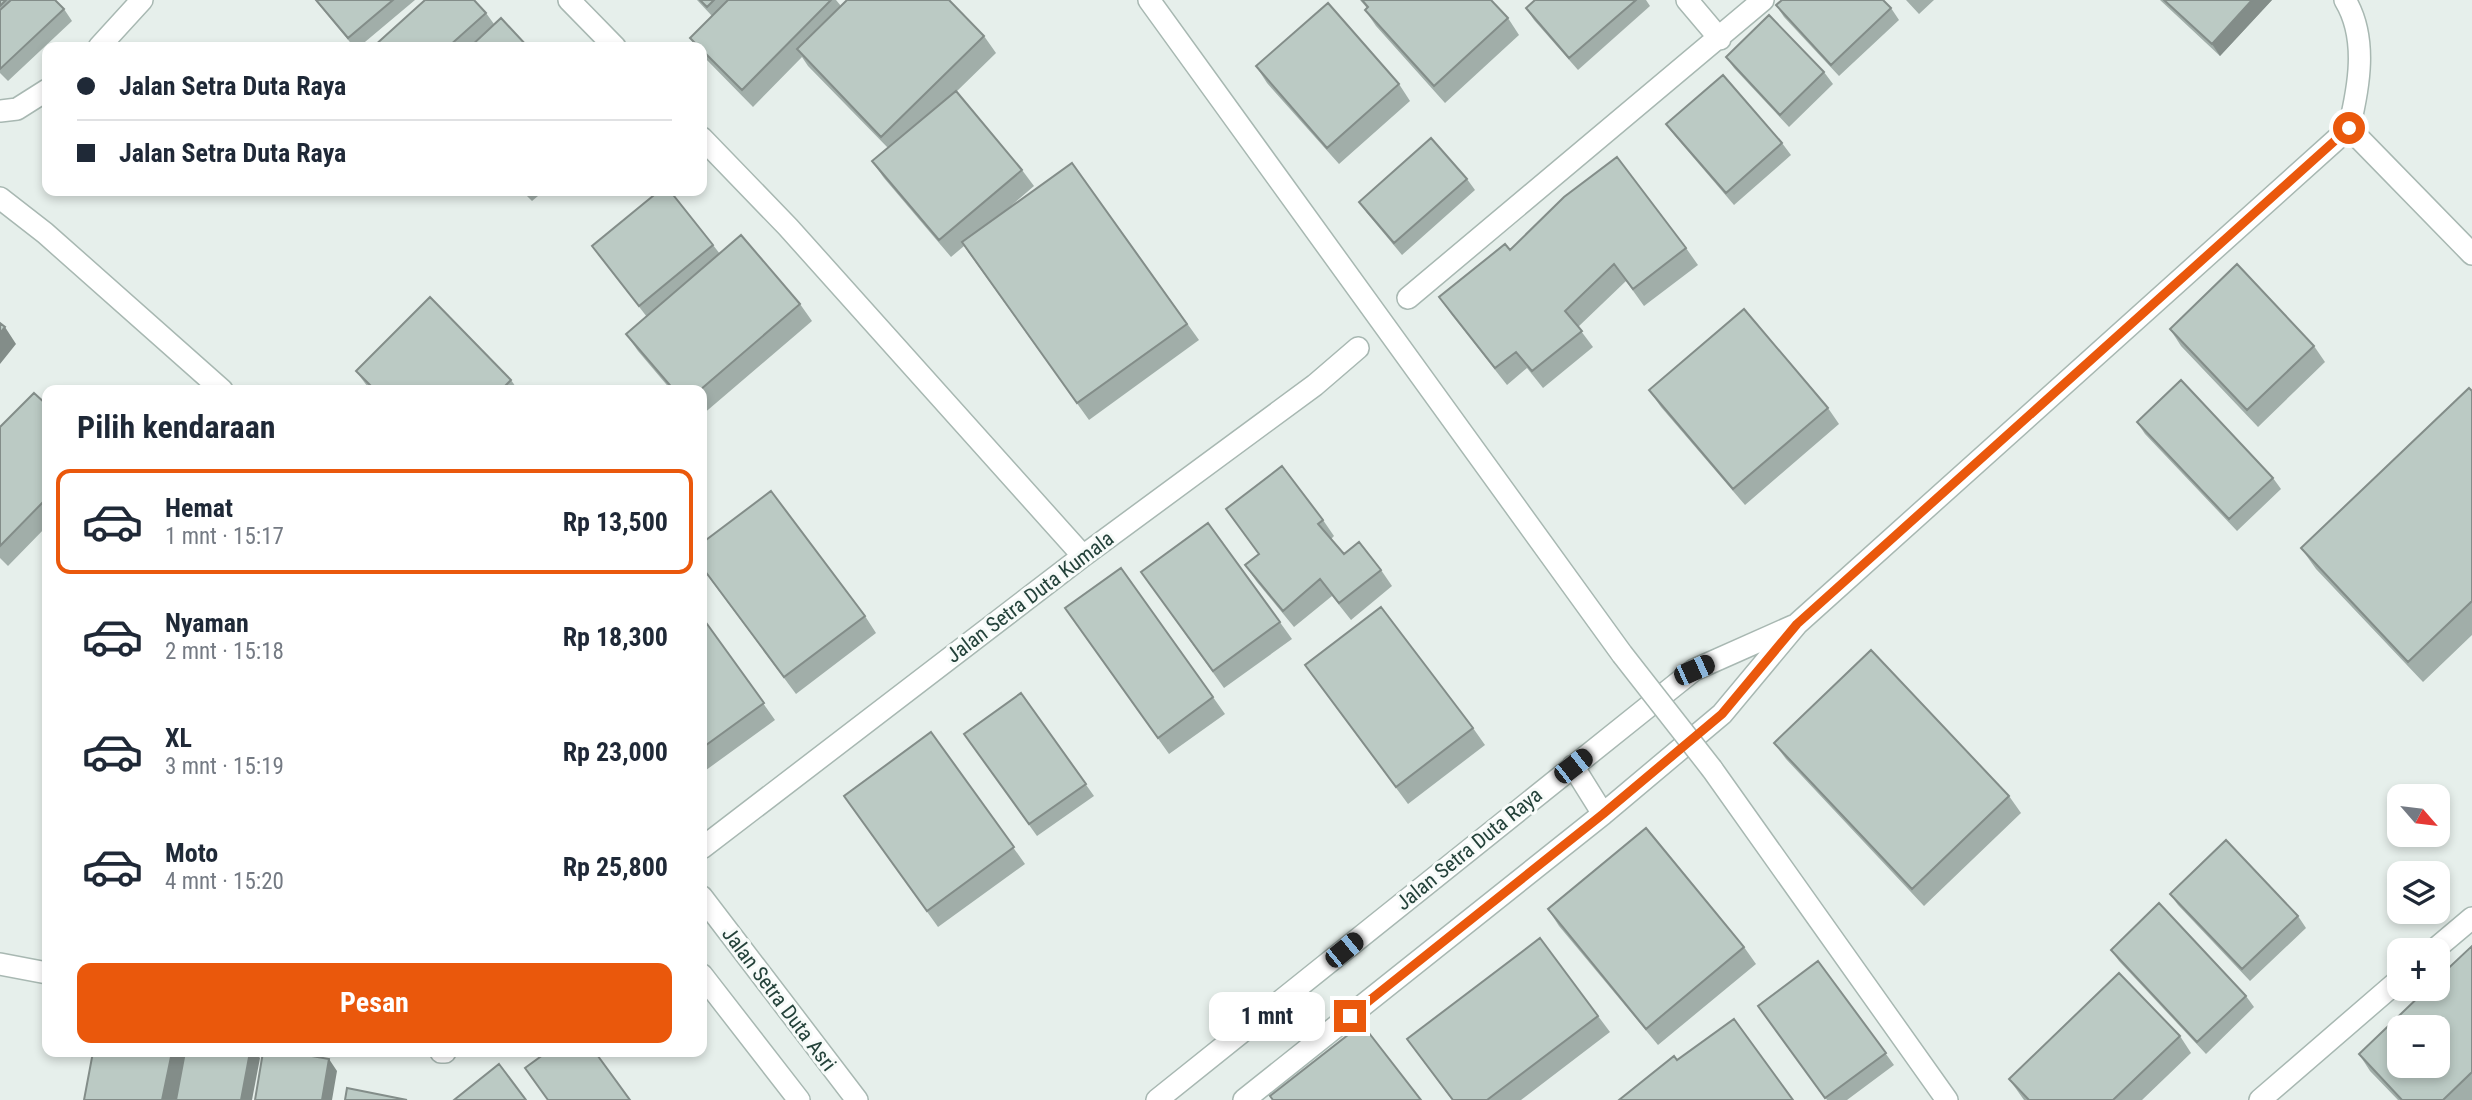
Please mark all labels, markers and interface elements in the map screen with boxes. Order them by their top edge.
text: Jalan Setra Duta Raya [119,71,346,101]
route start [2333,112,2365,144]
text: Jalan Setra Duta Raya [119,138,346,168]
text: Pilih kendaraan [77,408,276,446]
icon: car [81,490,144,553]
text: Hemat [165,493,233,523]
text: Rp 13,500 [563,507,668,537]
text: 1 mnt · 15:17 [165,523,284,550]
street label: Jalan Setra Duta Kumala [942,526,1118,668]
icon: car [81,605,144,668]
text: Nyaman [165,608,249,638]
text: Rp 18,300 [563,622,668,652]
text: 2 mnt · 15:18 [165,638,284,665]
car [1671,652,1718,688]
icon: car [81,720,144,783]
text: XL [165,723,192,753]
text: Rp 23,000 [563,737,668,767]
car [1550,745,1597,787]
text: 3 mnt · 15:19 [165,753,284,780]
street label: Jalan Setra Duta Raya [1391,783,1547,915]
north arrow [2387,784,2450,847]
map controls [2387,784,2450,1078]
icon: car [81,835,144,898]
text: Moto [165,838,218,868]
text: Rp 25,800 [563,852,668,882]
button: layers [2387,861,2450,924]
text: 4 mnt · 15:20 [165,868,284,895]
street label: Jalan Setra Duta Asri [717,922,841,1076]
car [1322,929,1367,971]
button: + [2387,938,2450,1001]
button: Pesan [77,963,672,1043]
callout: 1 mnt [1210,992,1326,1040]
route end [1334,1000,1366,1032]
text: 1 mnt [1241,1003,1293,1030]
button: − [2387,1015,2450,1078]

